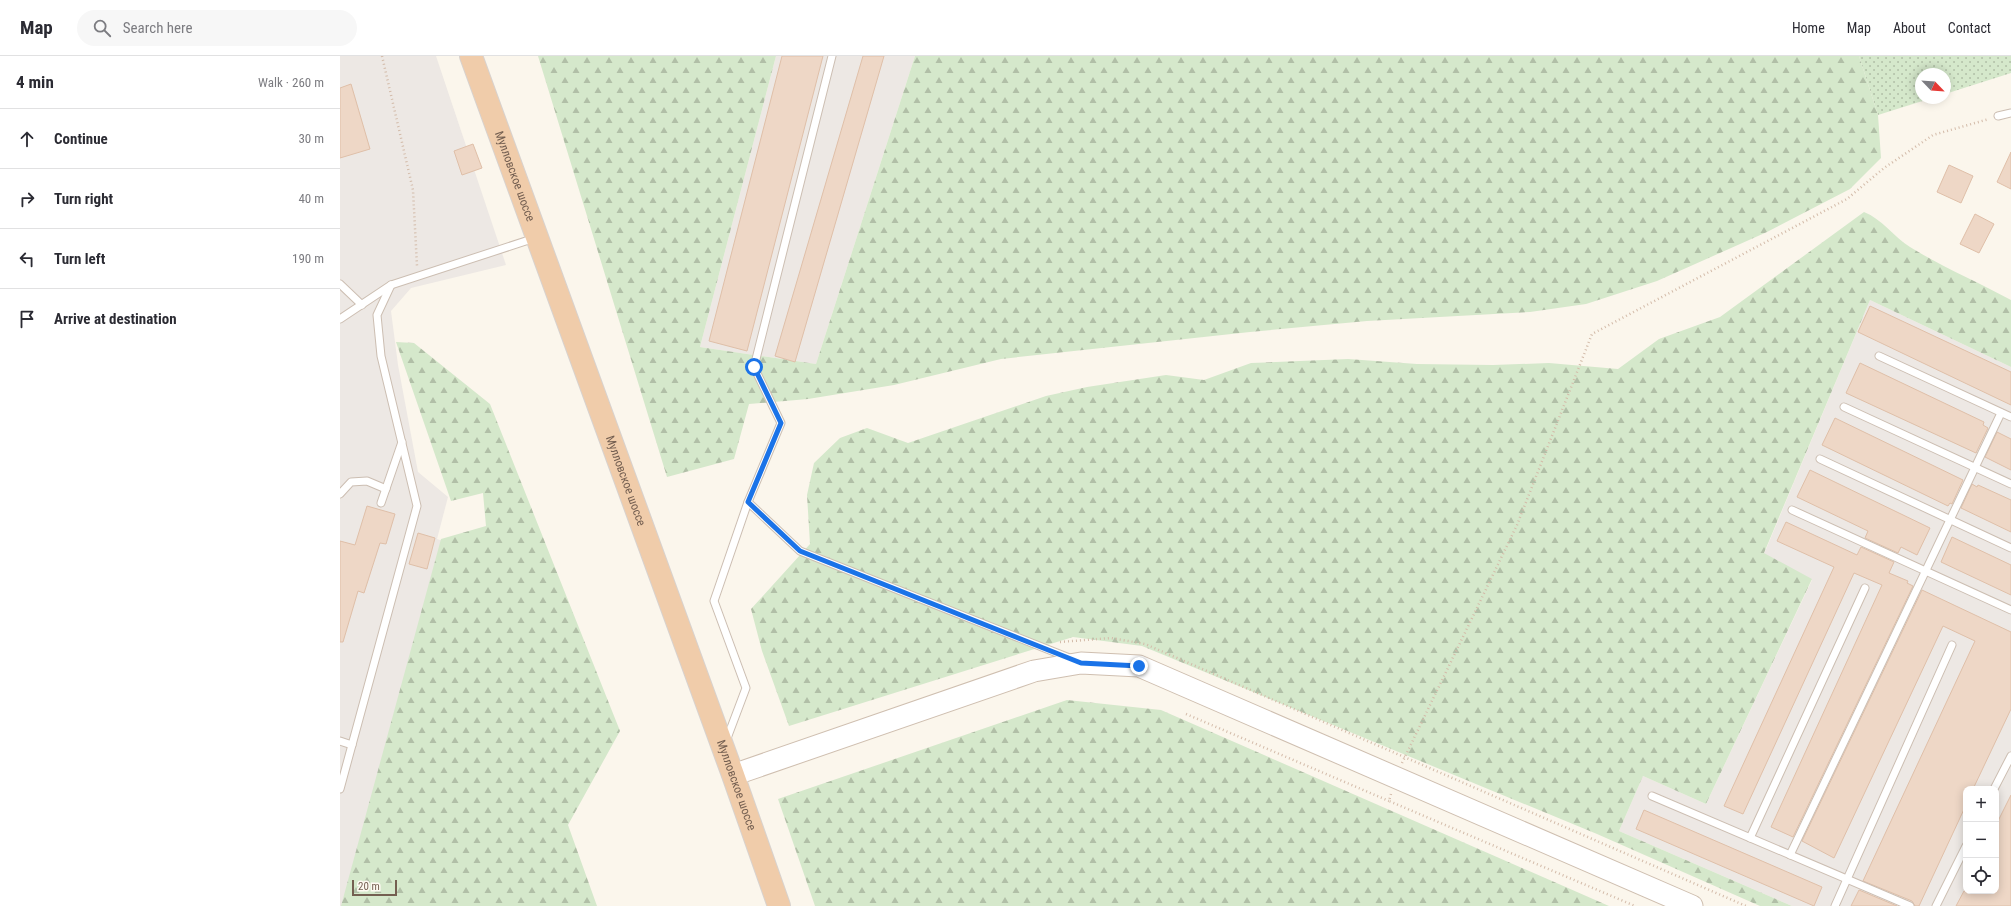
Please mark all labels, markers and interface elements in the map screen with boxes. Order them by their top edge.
search box [77,10,357,46]
text: Map [20,16,53,39]
icon: search [91,17,113,39]
text: Search here [123,19,193,37]
text: Home [1792,20,1825,36]
text: Map [1847,20,1871,36]
text: About [1893,20,1926,36]
text: Contact [1948,20,1991,36]
north arrow [1915,68,1951,104]
text: 4 min [16,72,54,92]
text: Walk · 260 m [258,75,324,90]
icon: ahead [16,128,38,150]
street label: Мулловское шоссе [492,129,538,224]
text: Continue [54,130,108,148]
text: 30 m [298,131,324,146]
icon: right [16,188,38,210]
text: Turn right [54,190,113,208]
text: 40 m [298,191,324,206]
icon: left [16,248,38,270]
text: Turn left [54,250,105,268]
text: 190 m [292,251,324,266]
icon: arrive [16,308,38,330]
text: Arrive at destination [54,310,177,328]
route start [745,358,763,376]
street label: Мулловское шоссе [603,434,649,528]
route end [1130,657,1148,675]
street label: Мулловское шоссе [714,738,759,833]
map controls [1963,786,1999,894]
button: + [1963,786,1999,822]
button: − [1963,822,1999,858]
button: locate [1963,858,1999,894]
scale bar [352,878,397,897]
text: 20 m [358,880,380,893]

